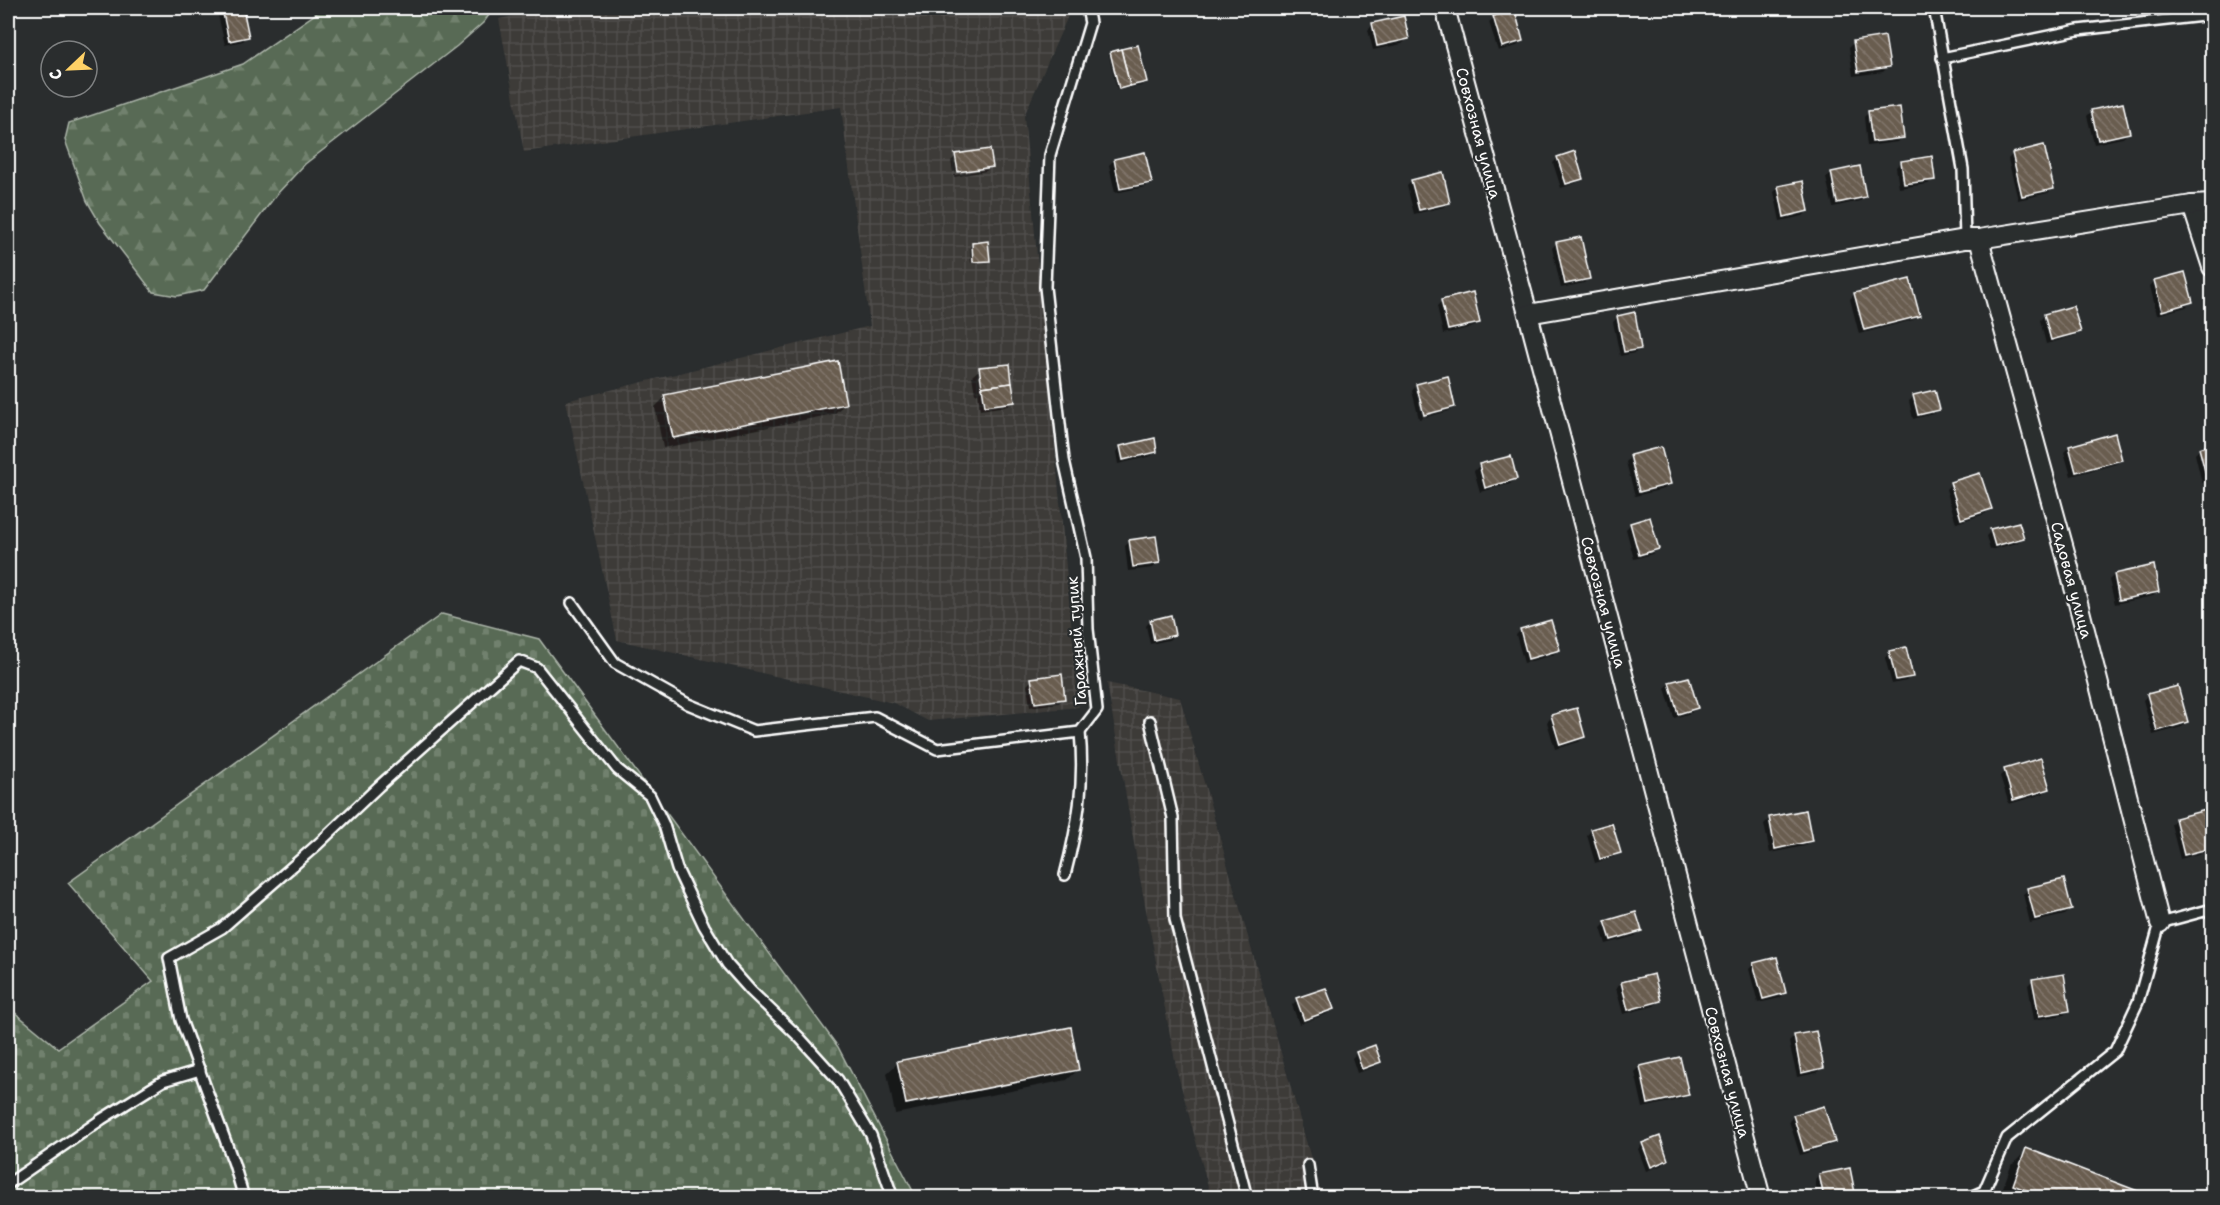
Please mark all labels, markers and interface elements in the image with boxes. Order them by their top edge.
north arrow [39,39,99,99]
street label: Совхозная улица [1451,65,1506,201]
text: С [44,66,67,83]
street label: Садовая улица [2046,519,2097,641]
street label: Совхозная улица [1576,534,1631,670]
street label: Гаражный тупик [1061,575,1091,706]
street label: Совхозная улица [1700,1004,1755,1140]

